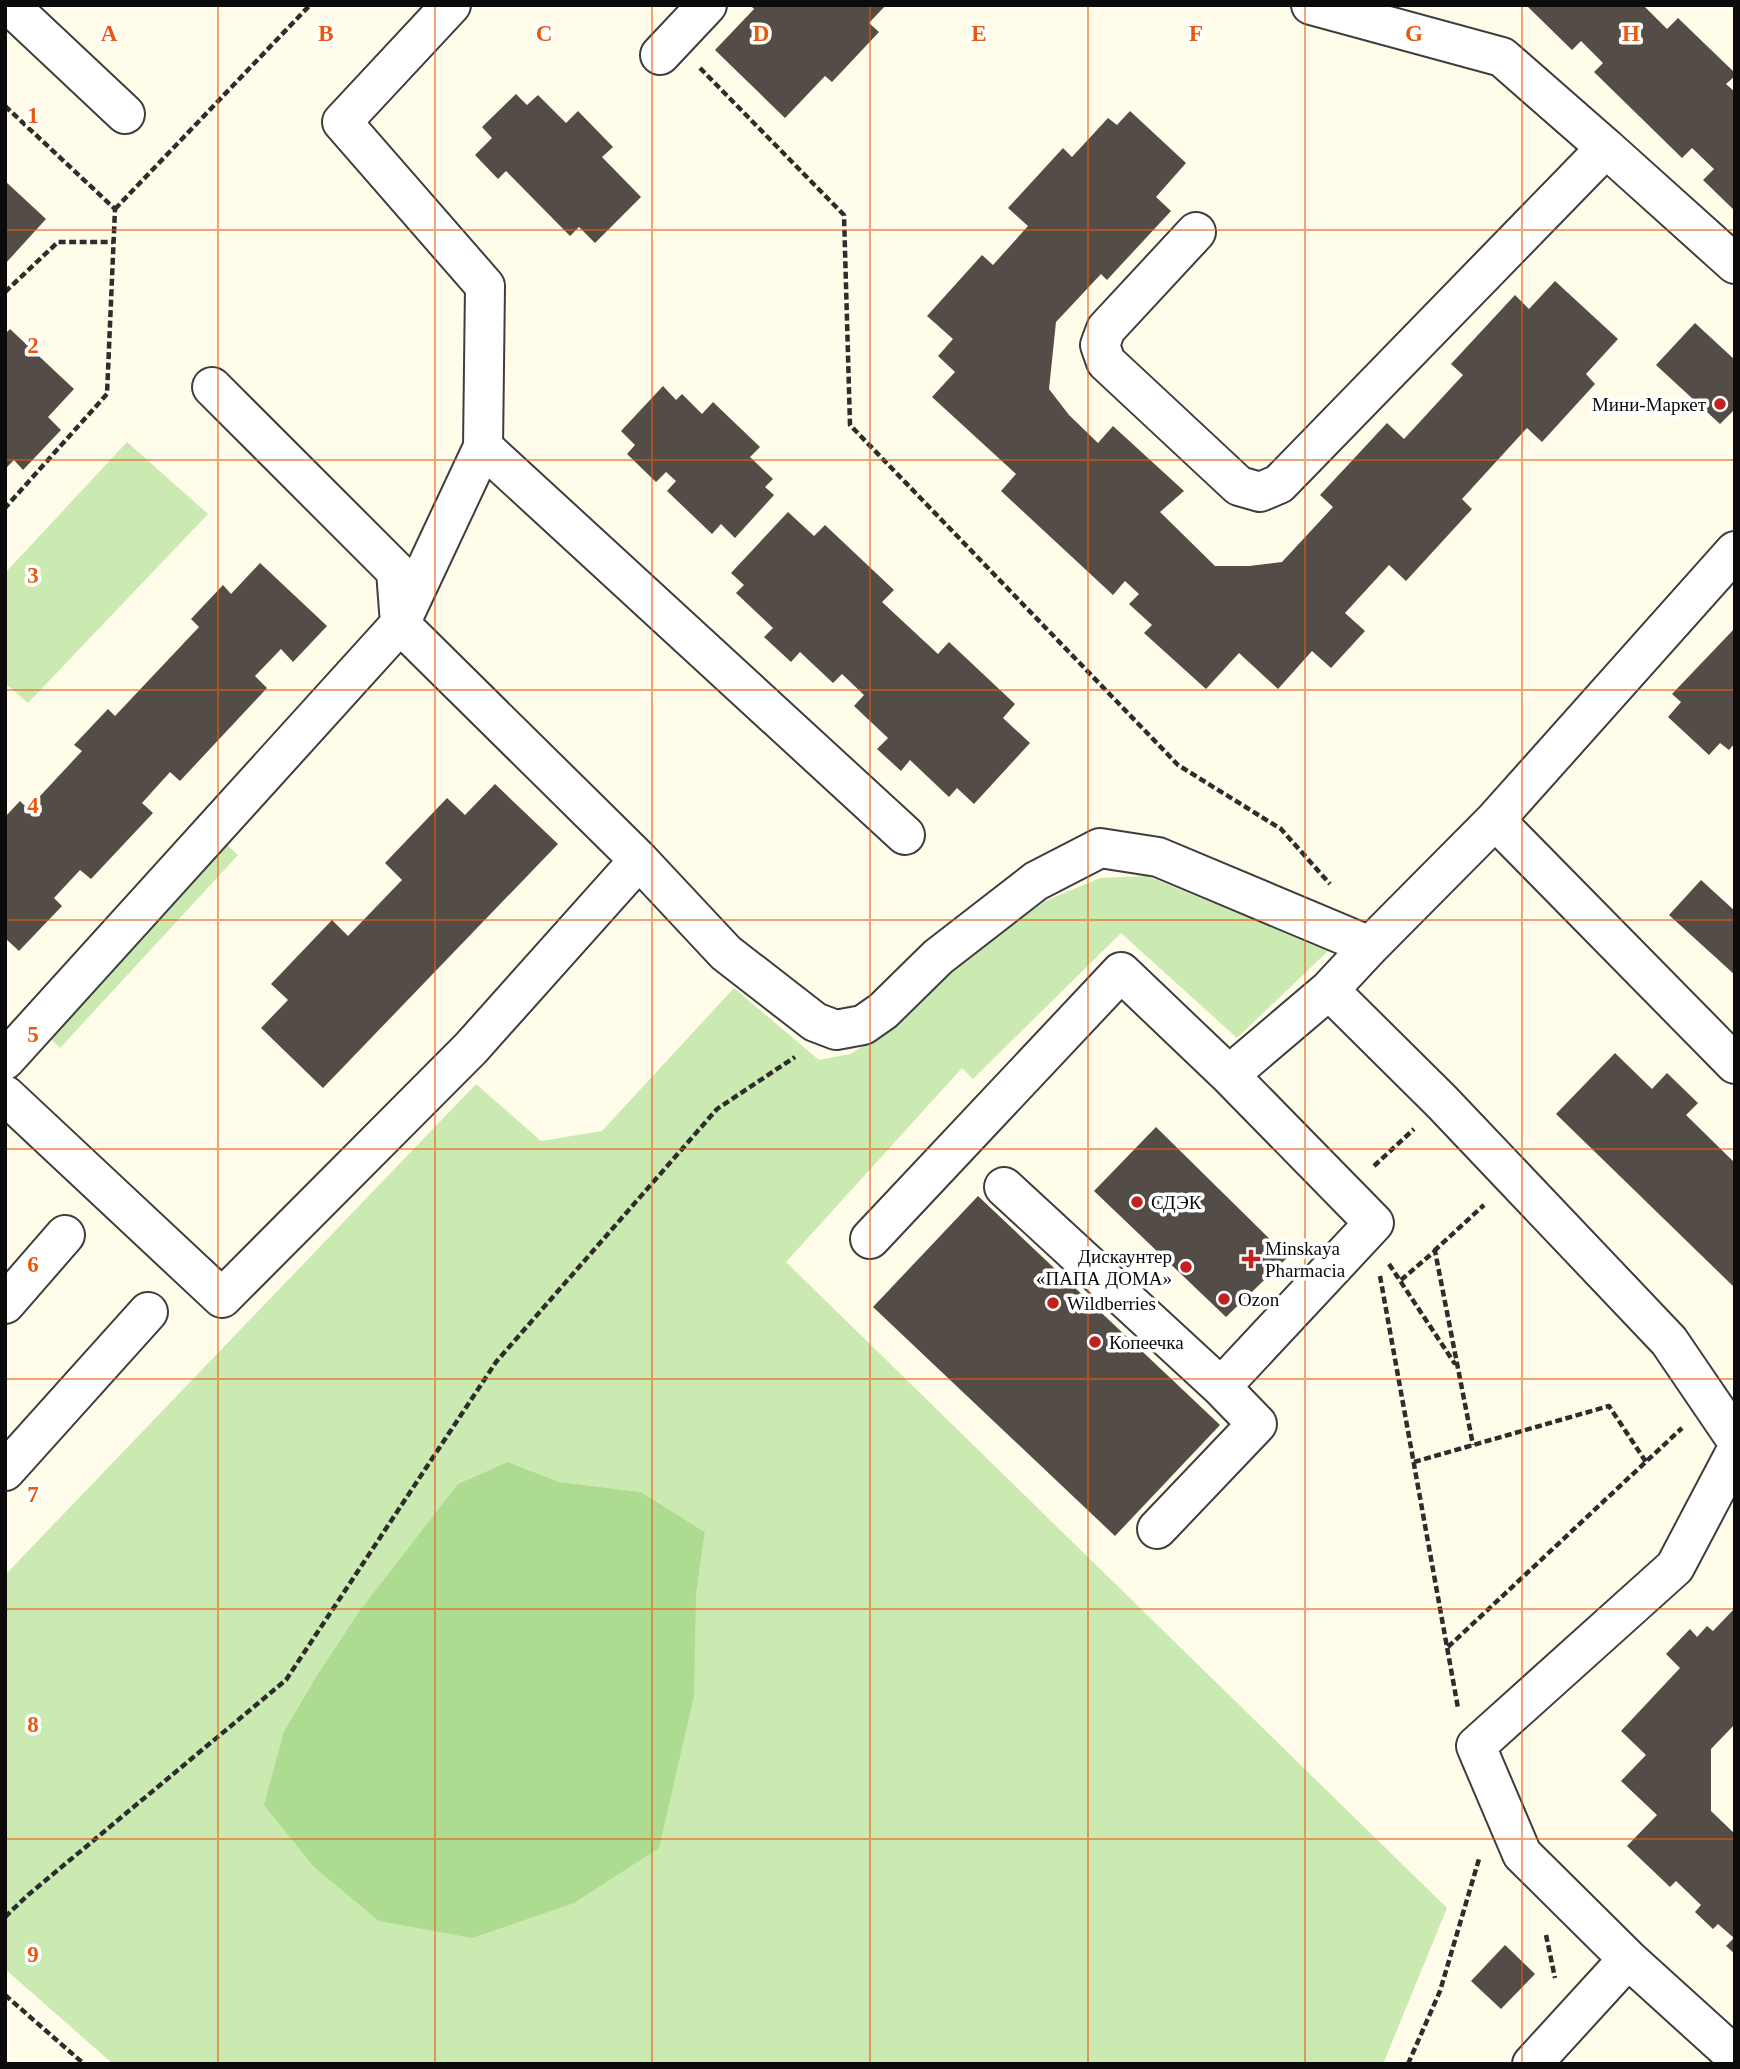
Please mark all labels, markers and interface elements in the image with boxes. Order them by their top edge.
text: A [101,21,118,46]
text: B [318,21,334,46]
text: C [536,21,552,46]
text: D [753,21,769,46]
text: E [971,21,987,46]
text: F [1189,21,1203,46]
text: G [1405,21,1423,46]
text: H [1622,21,1640,46]
text: 1 [27,103,39,128]
text: 2 [27,333,39,358]
place label: Мини-Маркет [1592,394,1707,415]
marker: Мини-Маркет [1712,396,1728,412]
text: 3 [27,563,39,588]
text: 4 [27,793,39,818]
text: 5 [27,1022,39,1047]
place label: СДЭК [1151,1192,1202,1213]
marker: СДЭК [1129,1194,1145,1210]
place label: Minskaya Pharmacia [1265,1238,1346,1281]
place label: Дискаунтер «ПАПА ДОМА» [1036,1246,1172,1289]
marker: Minskaya Pharmacia [1243,1251,1259,1267]
text: 6 [27,1252,39,1277]
marker: Дискаунтер «ПАПА ДОМА» [1178,1259,1194,1275]
place label: Ozon [1238,1289,1280,1310]
marker: Ozon [1216,1291,1232,1307]
place label: Wildberries [1067,1293,1156,1314]
marker: Wildberries [1045,1295,1061,1311]
place label: Копеечка [1109,1332,1184,1353]
marker: Копеечка [1087,1334,1103,1350]
text: 7 [27,1482,39,1507]
text: 8 [27,1712,39,1737]
text: 9 [27,1942,39,1967]

